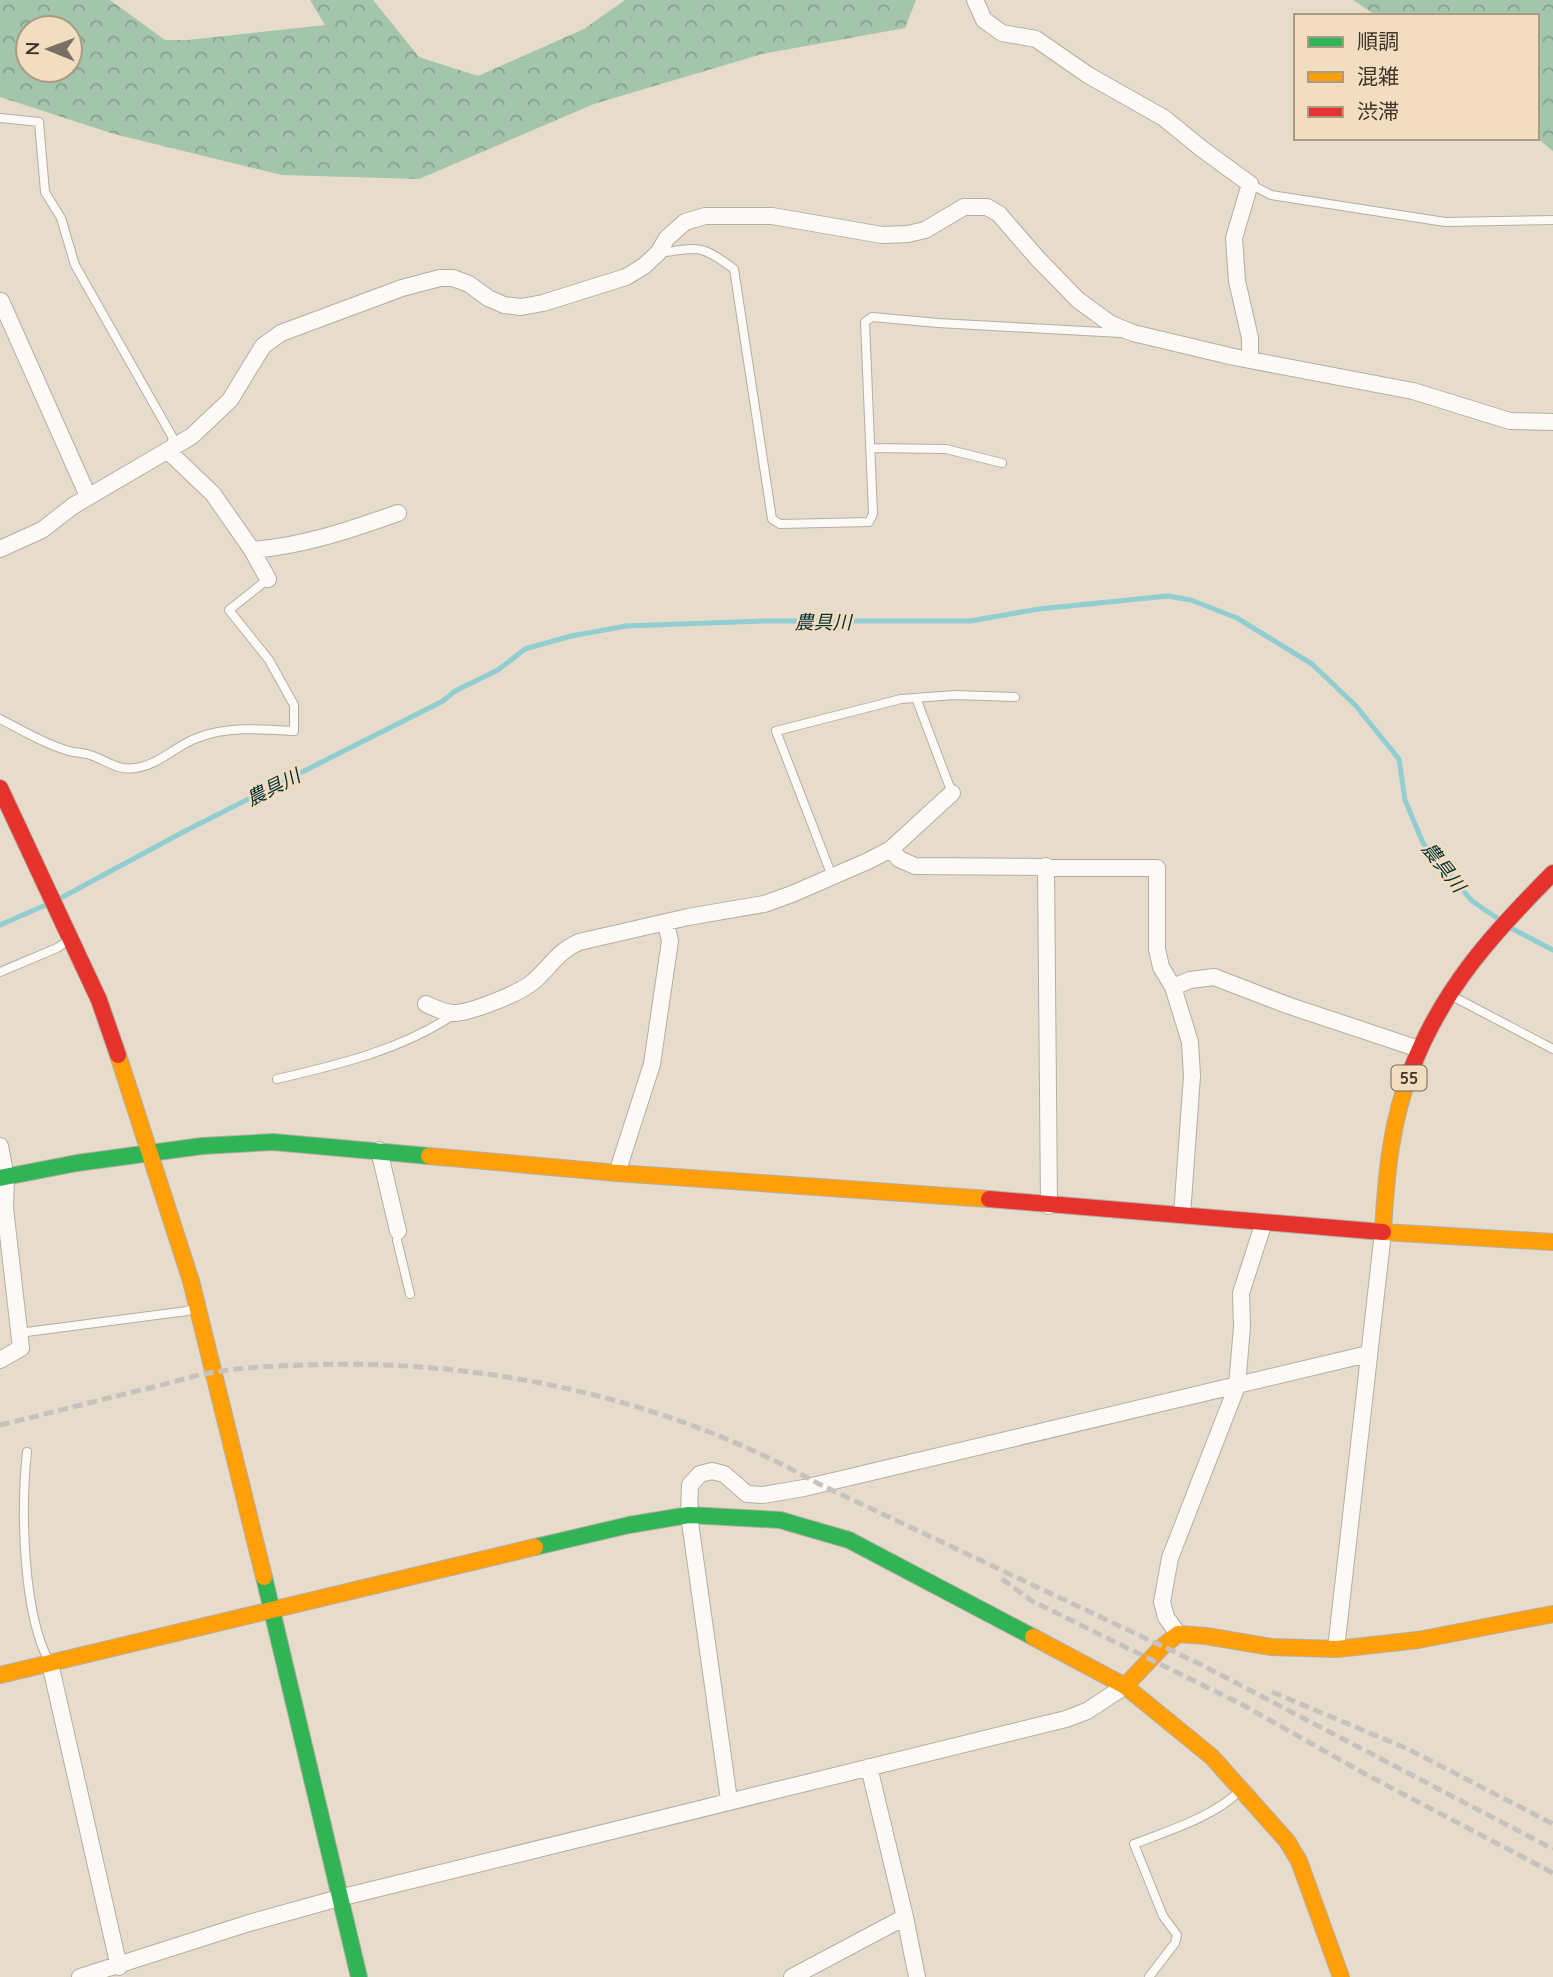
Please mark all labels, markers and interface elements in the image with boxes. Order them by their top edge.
north arrow [14,14,84,84]
legend [1294,14,1539,140]
text: 順調 [1357,28,1399,54]
text: N [20,42,44,56]
text: 混雑 [1357,63,1399,89]
text: 渋滞 [1357,98,1399,124]
water label: 農具川 [794,610,853,634]
water label: 農具川 [242,762,306,811]
water label: 農具川 [1417,837,1472,898]
road number: 55 [1392,1066,1426,1090]

